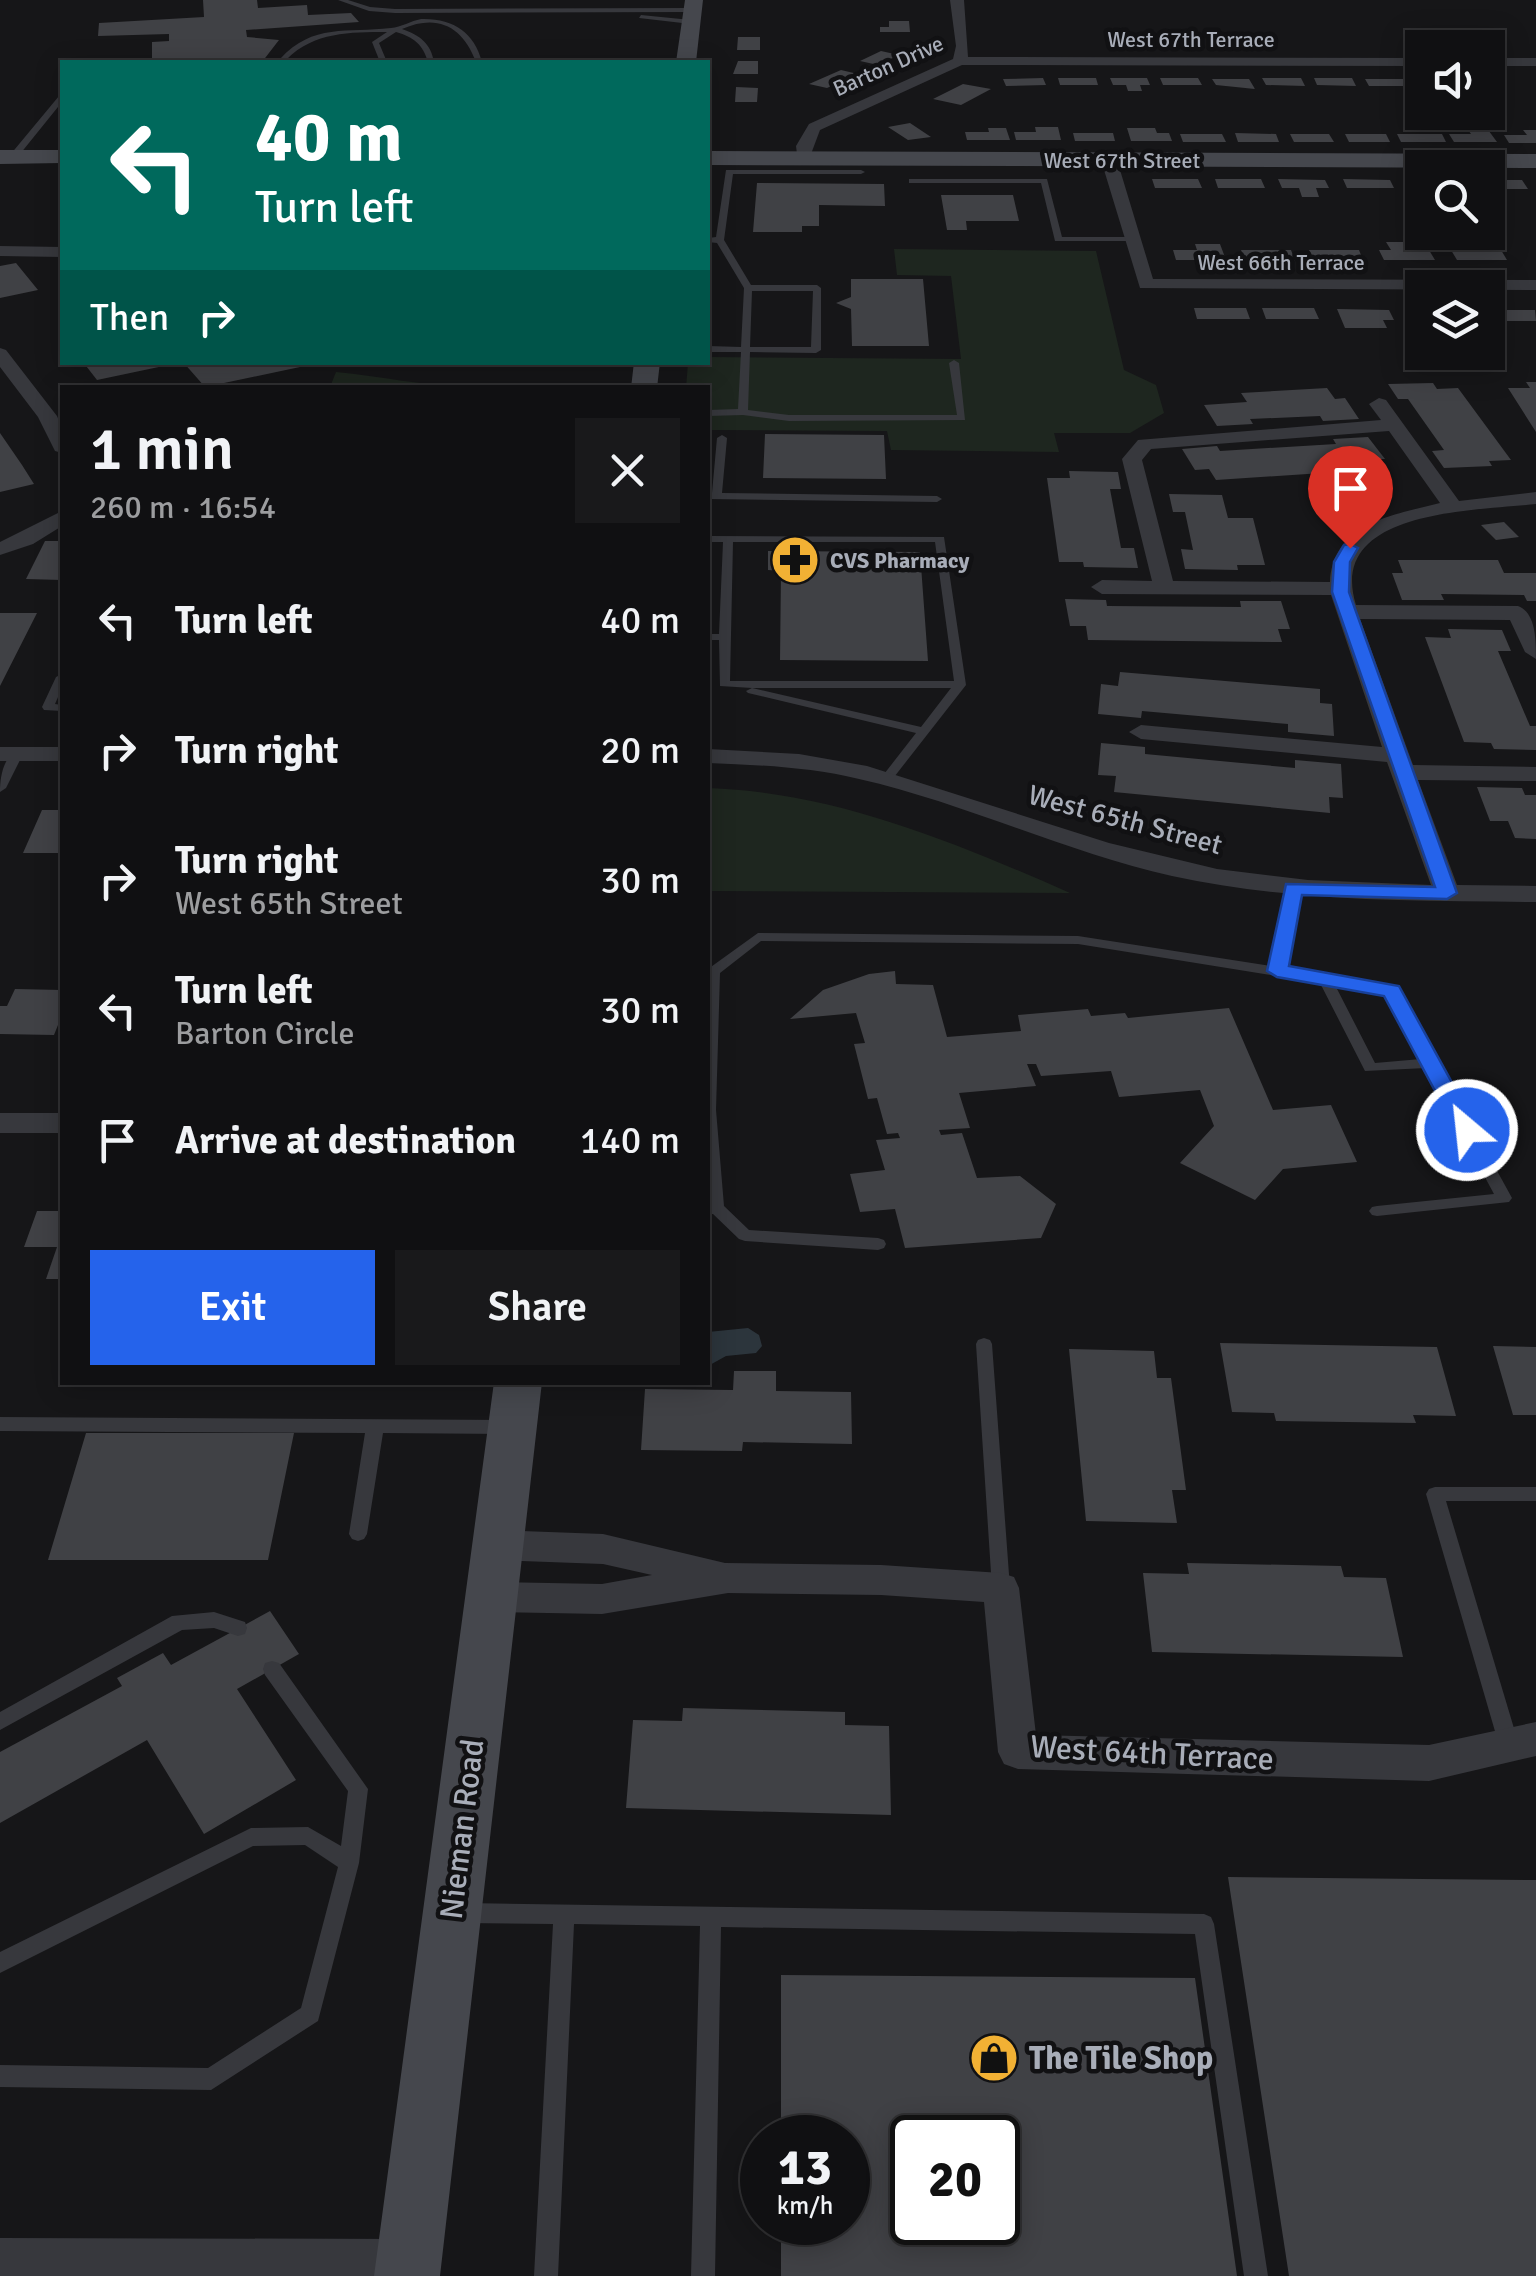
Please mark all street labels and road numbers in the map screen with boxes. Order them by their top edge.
street label: West 67th Terrace [1107,26,1275,53]
street label: Barton Drive [829,30,947,102]
street label: West 67th Street [1044,147,1201,174]
street label: West 66th Terrace [1197,249,1365,276]
street label: West 65th Street [1024,778,1226,862]
street label: West 64th Terrace [1029,1727,1275,1779]
street label: Nieman Road [432,1737,492,1921]

